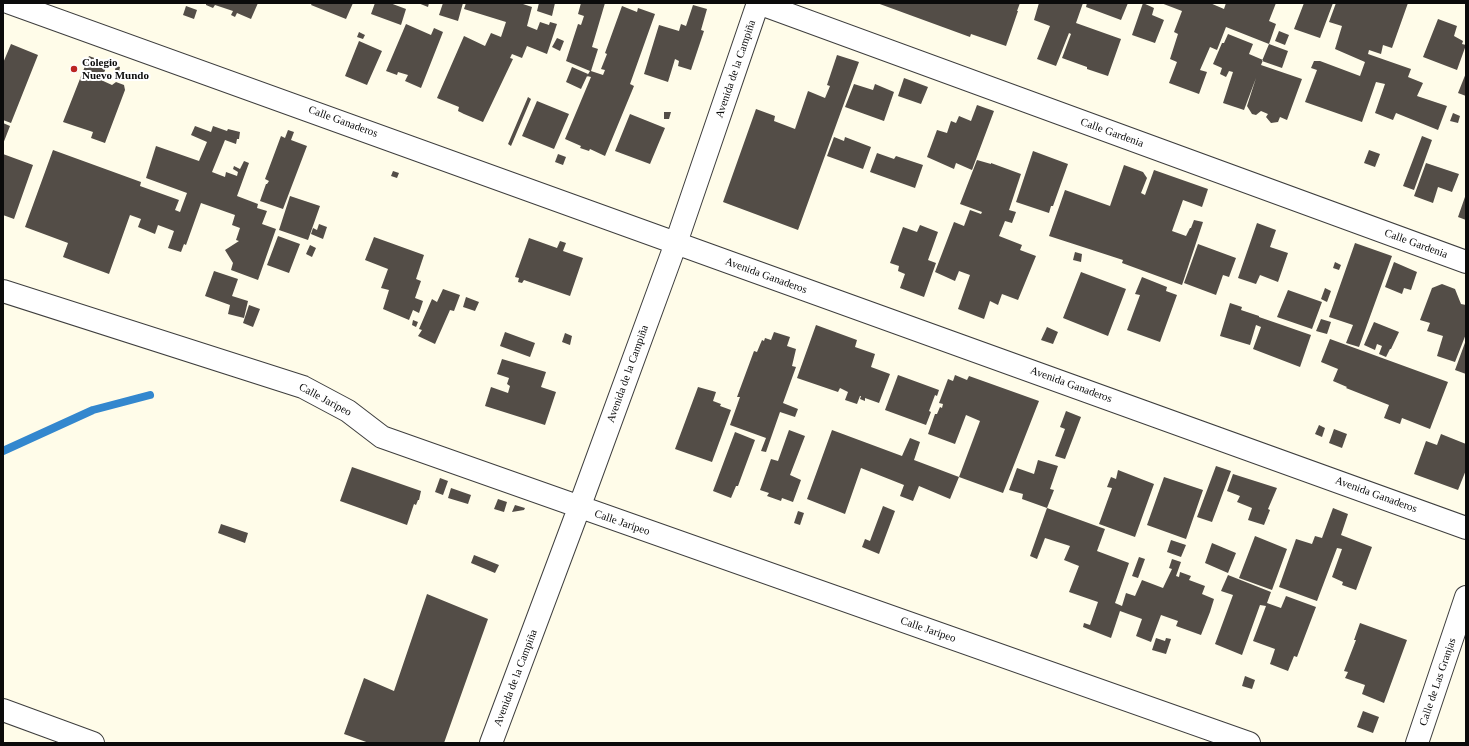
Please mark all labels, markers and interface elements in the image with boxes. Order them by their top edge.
street label: Avenida de la Campiña [713,18,759,120]
place label: Colegio Nuevo Mundo [82,56,149,82]
marker: Colegio Nuevo Mundo [69,64,79,74]
street label: Calle Ganaderos [306,103,380,141]
street label: Calle Gardenia [1079,115,1145,151]
street label: Calle Gardenia [1383,226,1449,262]
street label: Avenida Ganaderos [723,255,809,297]
street label: Avenida de la Campiña [604,323,652,425]
street label: Avenida Ganaderos [1028,364,1114,406]
street label: Calle Jaripeo [296,381,354,419]
street label: Avenida Ganaderos [1333,474,1419,516]
street label: Calle Jaripeo [593,507,651,539]
street label: Calle Jaripeo [899,614,957,646]
street label: Avenida de la Campiña [491,628,541,728]
street label: Calle de Las Granjas [1417,636,1459,728]

